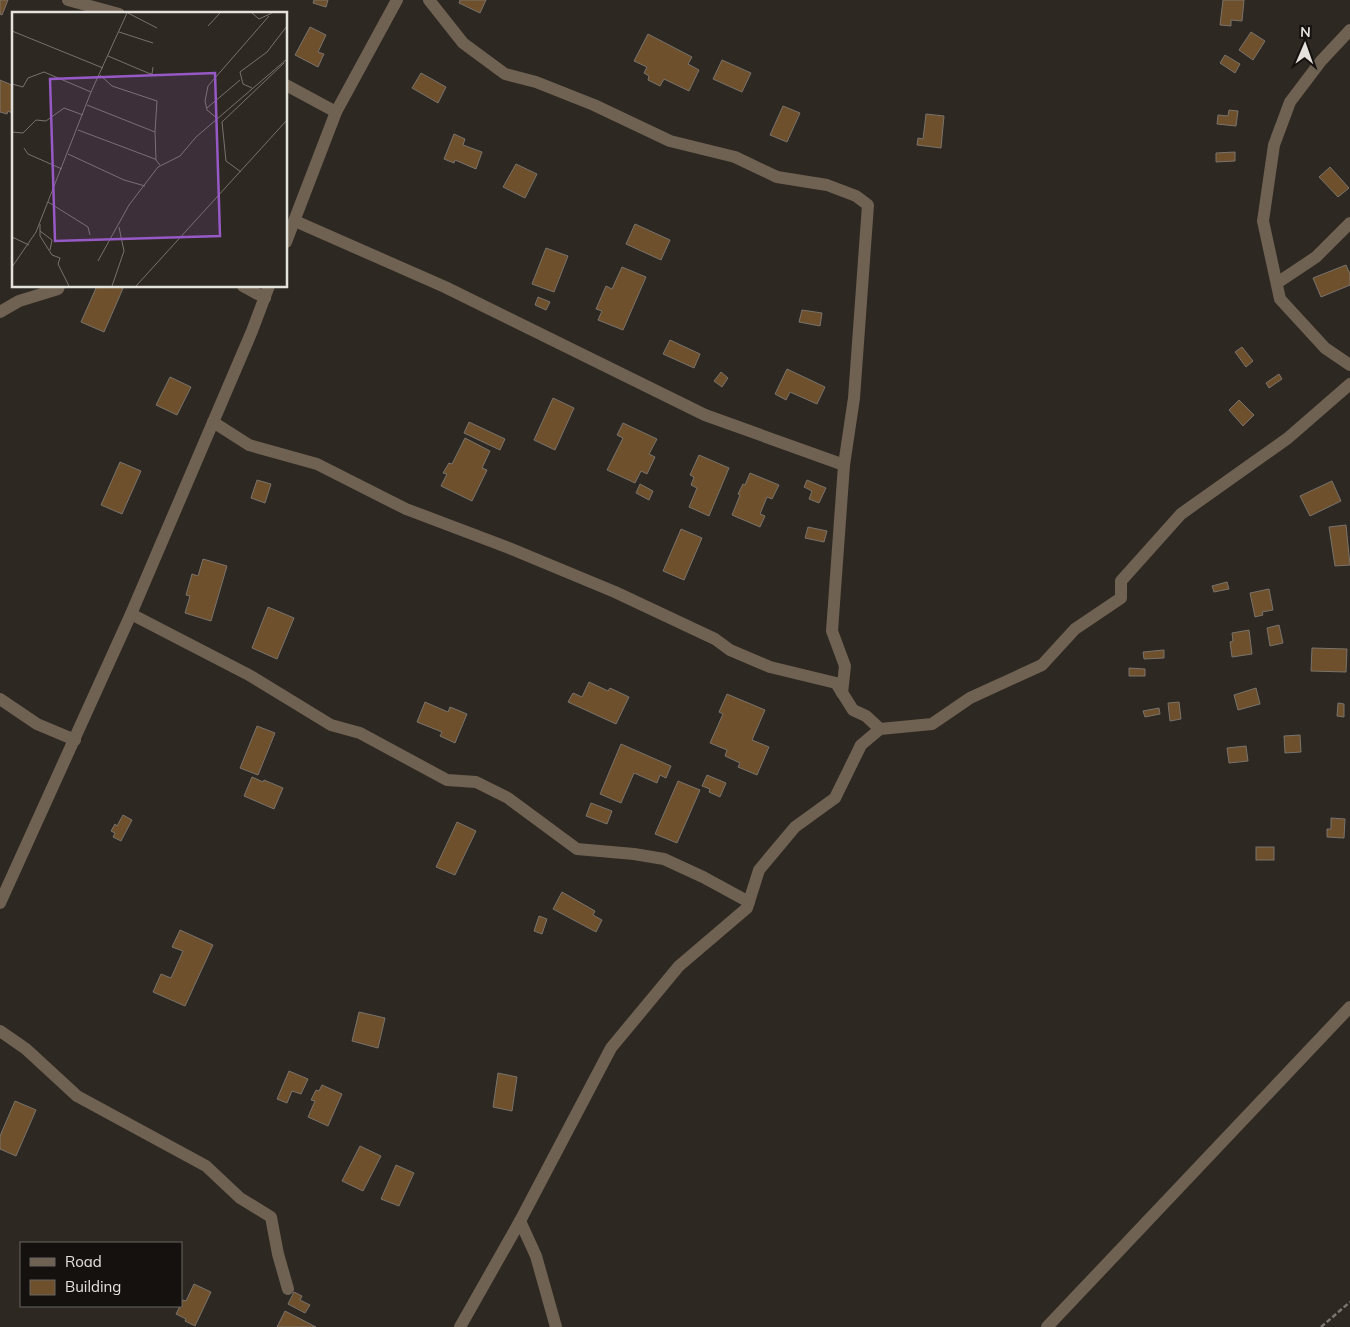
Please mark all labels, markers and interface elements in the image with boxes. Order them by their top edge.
inset map [12,12,288,288]
north arrow [1280,20,1330,70]
text: N [1300,23,1311,41]
legend [20,1242,182,1307]
text: Road [65,1252,102,1271]
text: Building [65,1277,121,1296]

